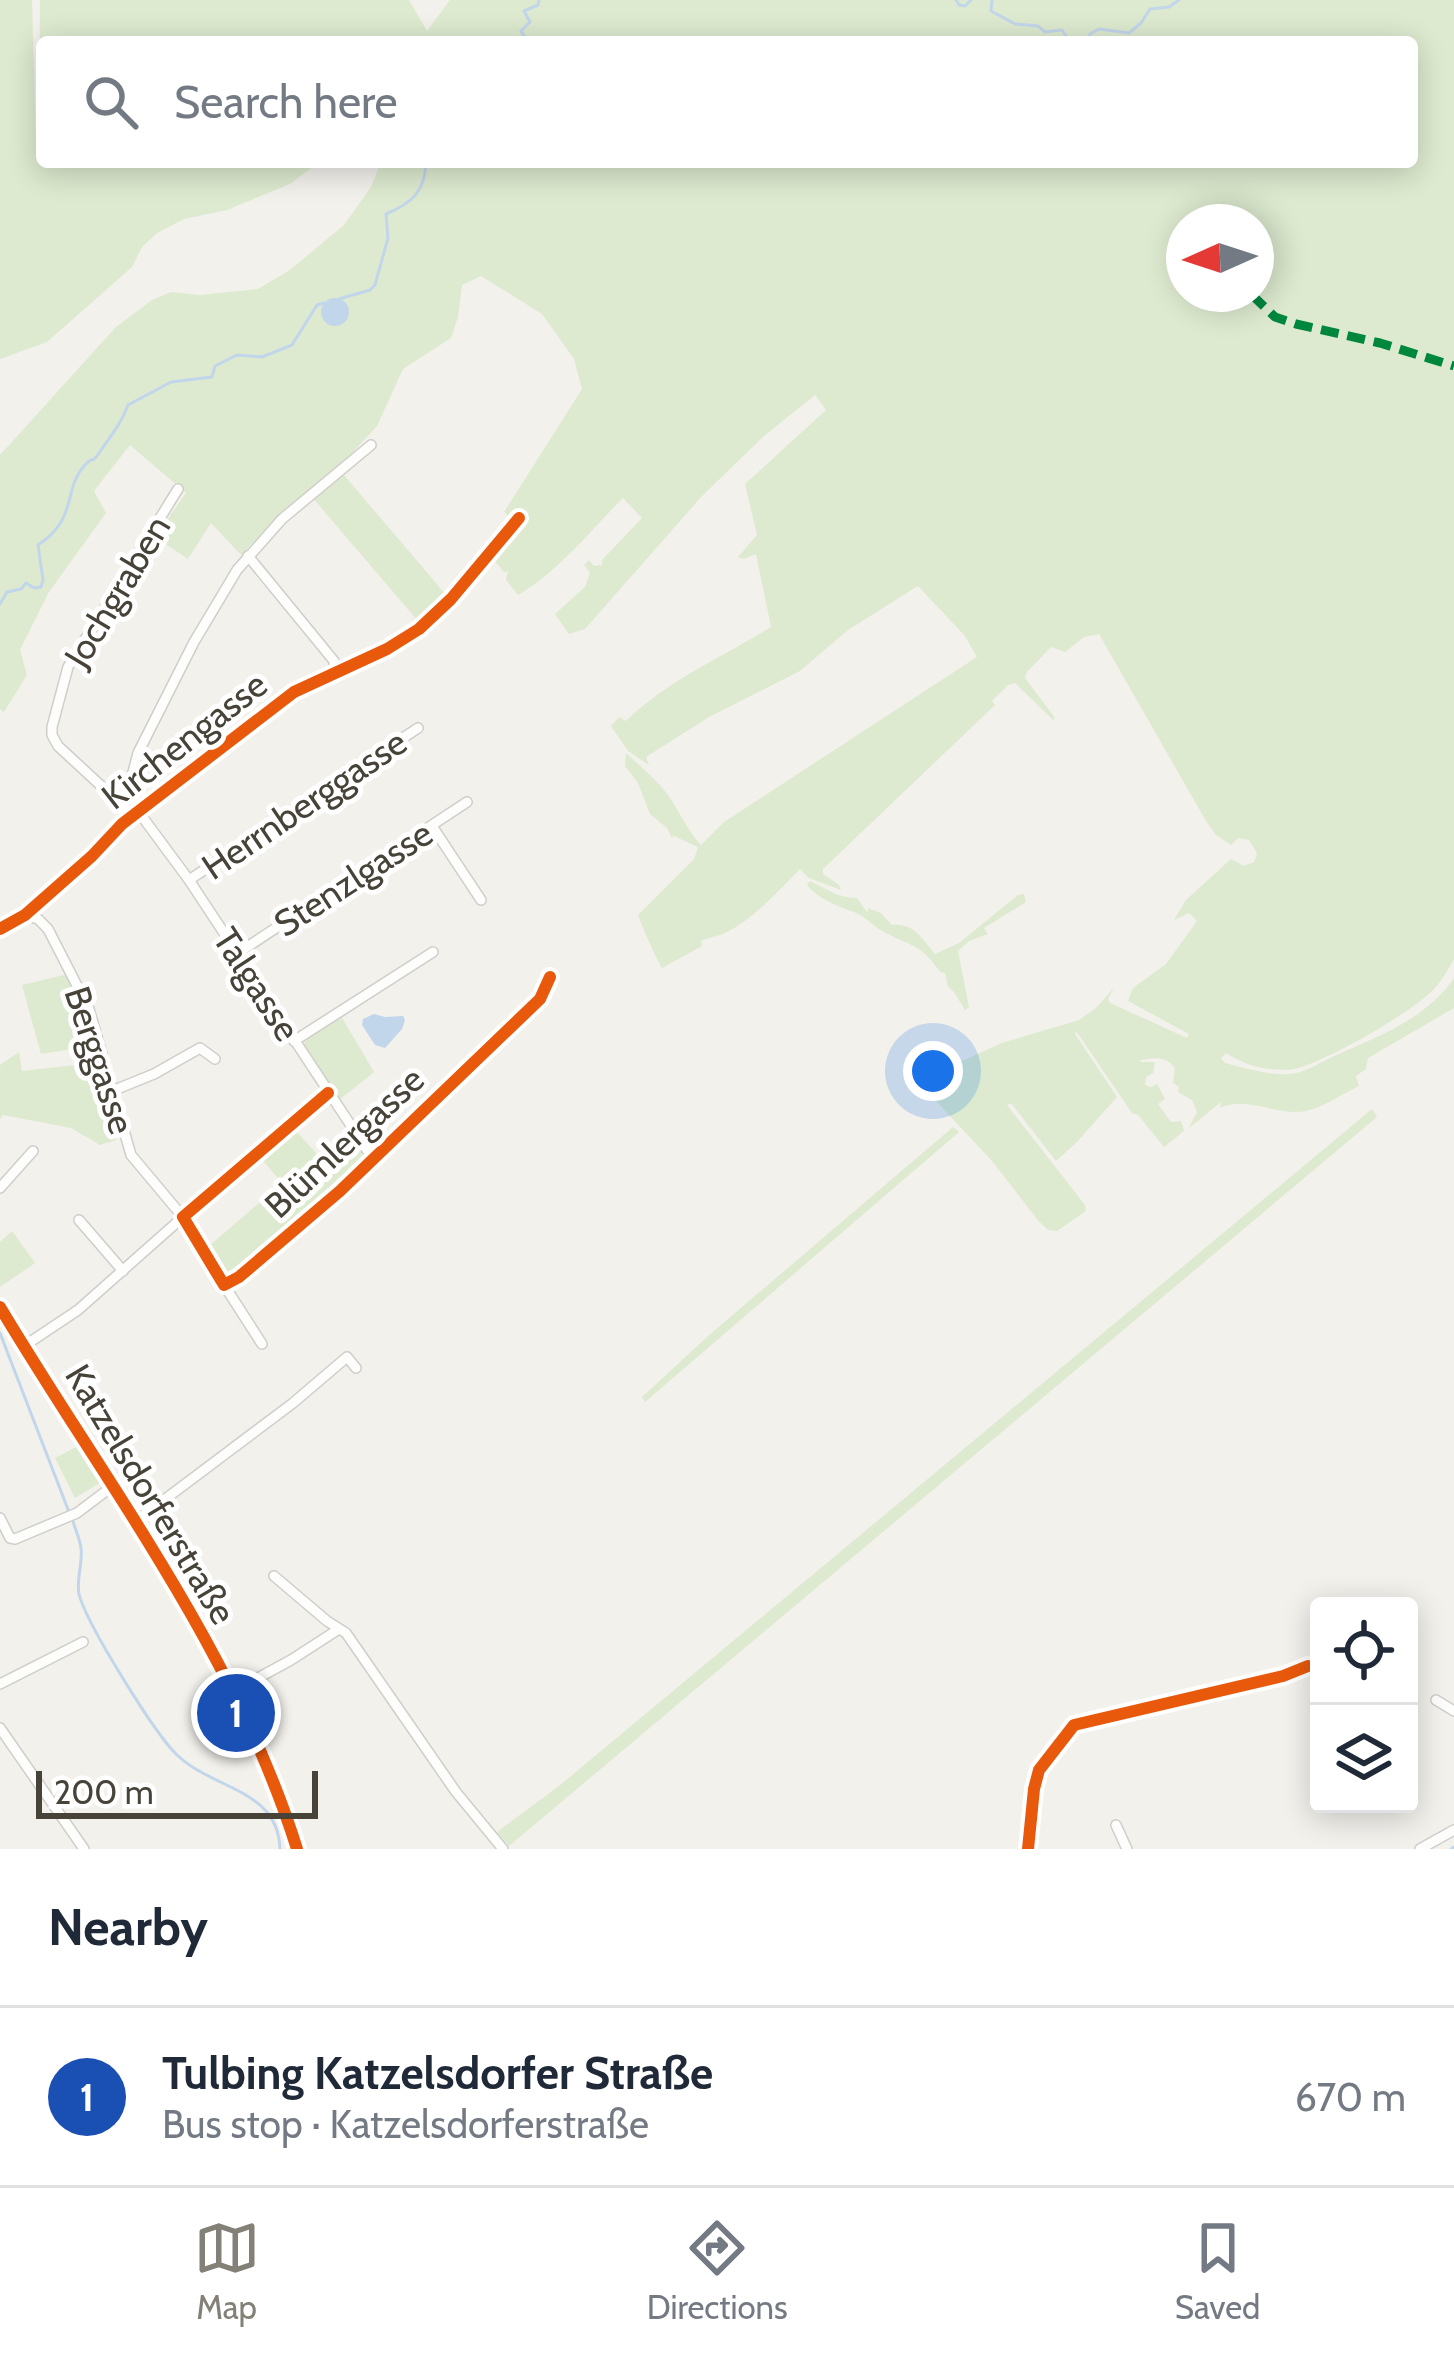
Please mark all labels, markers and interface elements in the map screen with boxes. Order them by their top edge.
search box [36,36,1418,168]
icon: search [78,69,144,135]
text: Search here [174,75,398,129]
north arrow [1166,204,1274,312]
street label: Jochgraben [54,507,179,676]
street label: Kirchengasse [93,662,275,818]
street label: Herrnberggasse [193,719,415,889]
street label: Stenzlgasse [266,811,440,945]
street label: Talgasse [204,919,310,1049]
street label: Berggasse [56,981,144,1139]
your location [903,1041,963,1101]
street label: Blümlergasse [255,1057,433,1227]
street label: Katzelsdorferstraße [56,1356,246,1632]
map controls [1310,1597,1418,1813]
button: locate [1310,1597,1418,1705]
pin: 1 [197,1668,275,1758]
button: layers [1310,1705,1418,1813]
scale bar [36,1765,318,1818]
text: 200 m [54,1772,154,1812]
text: Nearby [48,1896,208,1958]
text: Tulbing Katzelsdorfer Straße [162,2046,713,2100]
text: 1 [80,2073,94,2121]
text: 670 m [1295,2073,1406,2121]
text: Bus stop · Katzelsdorferstraße [162,2100,649,2148]
tab: Map [194,2215,260,2327]
tab: Directions [647,2215,788,2327]
tab: Saved [1175,2215,1260,2327]

